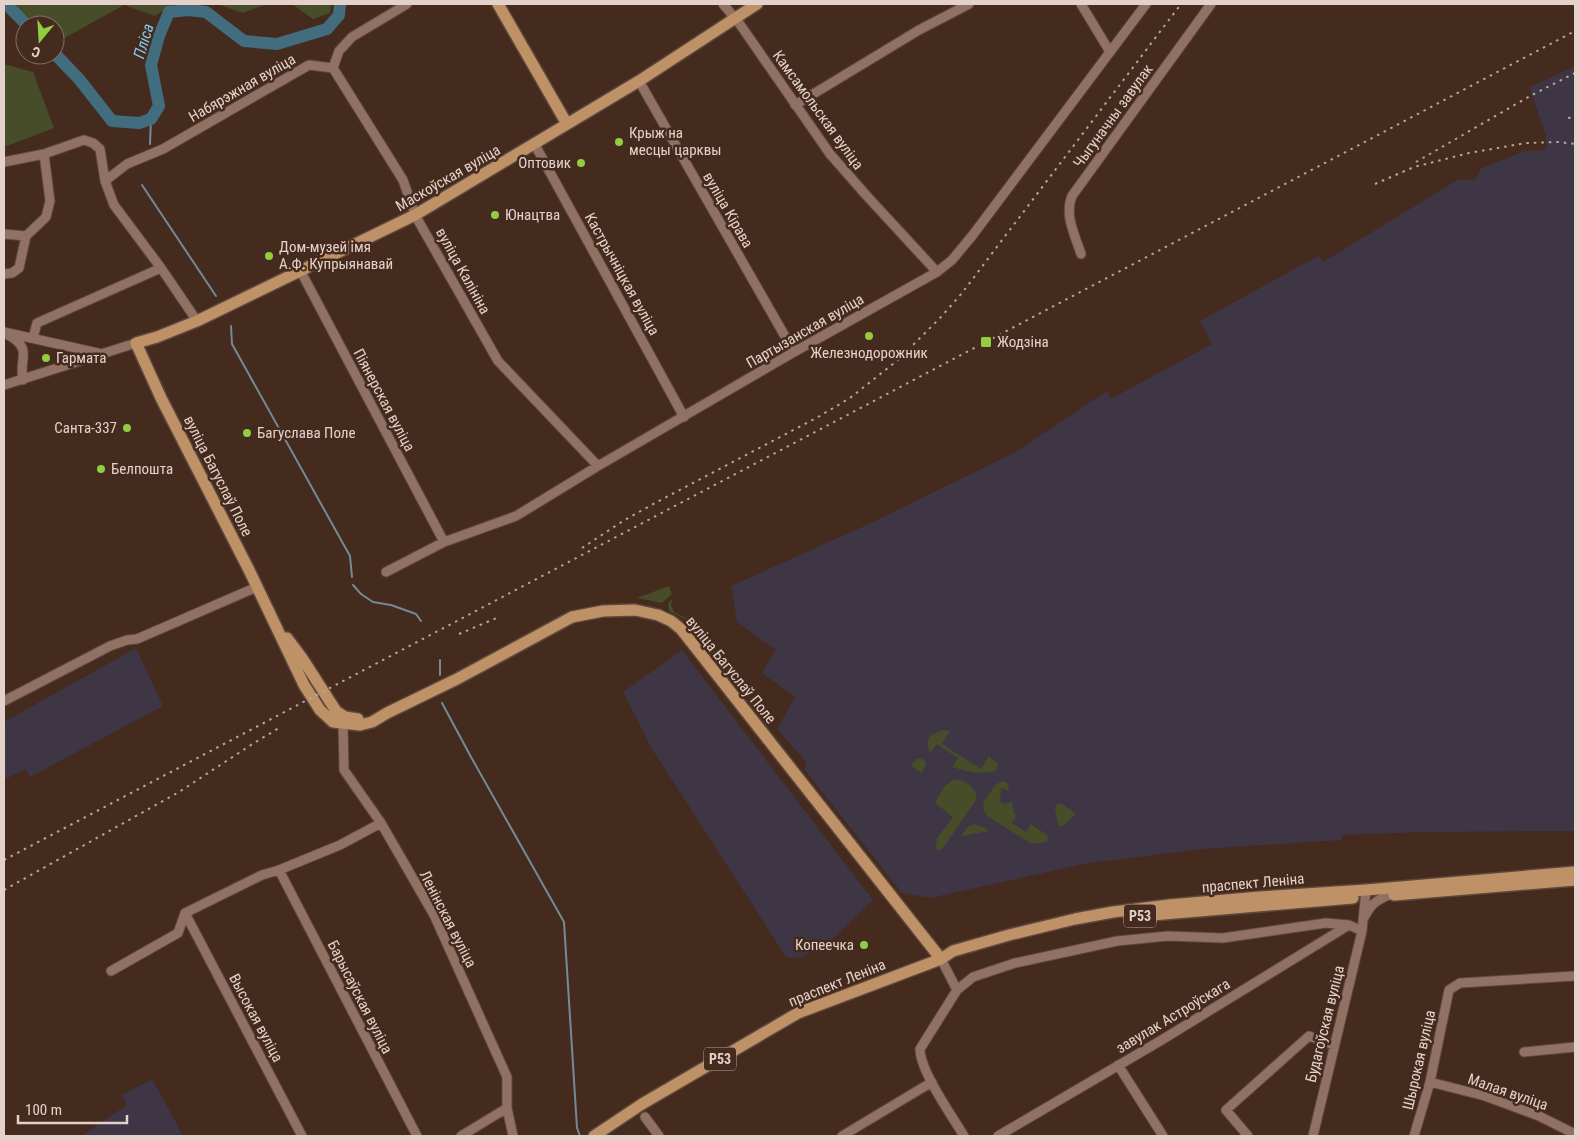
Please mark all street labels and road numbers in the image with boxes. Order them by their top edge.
street label: Камсамольская вуліца [769,47,867,173]
street label: Набярэжная вуліца [185,50,299,126]
street label: Чыгуначны завулак [1069,61,1157,171]
street label: Маскоўская вуліца [393,141,503,215]
street label: вуліца Кірава [699,169,757,251]
street label: Кастрычніцкая вуліца [581,210,663,338]
street label: вуліца Калініна [432,225,494,317]
street label: Партызанская вуліца [743,290,867,372]
street label: Піянерская вуліца [349,346,419,454]
street label: вуліца Багуслаў Поле [180,413,256,539]
street label: вуліца Багуслаў Поле [682,613,780,727]
street label: Ленінская вуліца [416,867,480,971]
street label: праспект Леніна [1201,870,1305,896]
road number: Р53 [1124,904,1156,928]
street label: Барысаўская вуліца [324,937,396,1057]
street label: праспект Леніна [786,955,888,1011]
street label: Будагоўская вуліца [1302,964,1348,1084]
street label: Высокая вуліца [225,971,287,1065]
street label: завулак Астроўскага [1113,975,1233,1057]
street label: Шырокая вуліца [1399,1008,1439,1112]
road number: Р53 [704,1048,736,1070]
street label: Малая вуліца [1466,1070,1550,1114]

